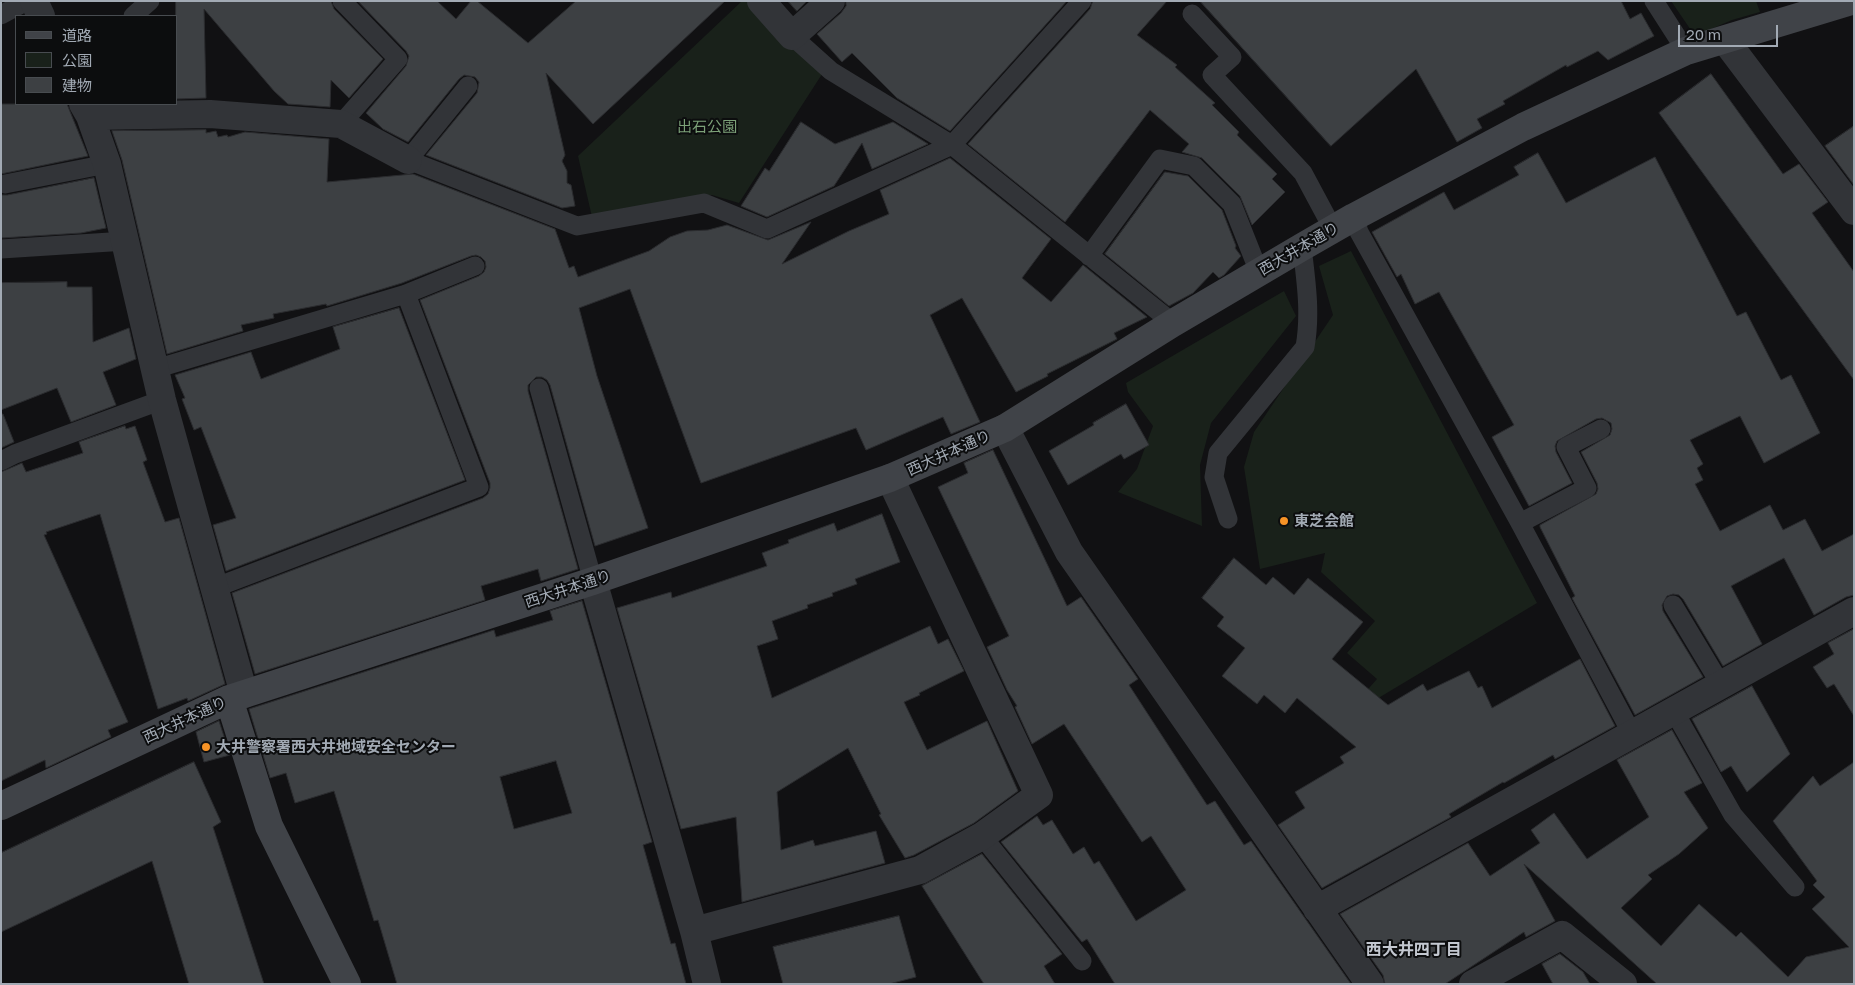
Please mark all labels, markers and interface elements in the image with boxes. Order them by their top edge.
legend [15,15,178,105]
scale bar [1680,15,1780,47]
text: 20 m [1686,25,1721,43]
text: 道路 [62,26,92,44]
text: 公園 [62,51,92,69]
text: 建物 [62,76,92,94]
park label: 出石公園 [677,118,737,136]
street label: 西大井本通り [1256,219,1342,279]
street label: 西大井本通り [904,426,994,480]
place label: 東芝会館 [1294,512,1354,530]
marker: 東芝会館 [1278,515,1290,527]
street label: 西大井本通り [522,567,614,611]
street label: 西大井本通り [140,693,230,747]
place label: 大井警察署西大井地域安全センター [216,738,456,756]
marker: 大井警察署西大井地域安全センター [200,741,212,753]
district label: 西大井四丁目 [1366,940,1462,960]

